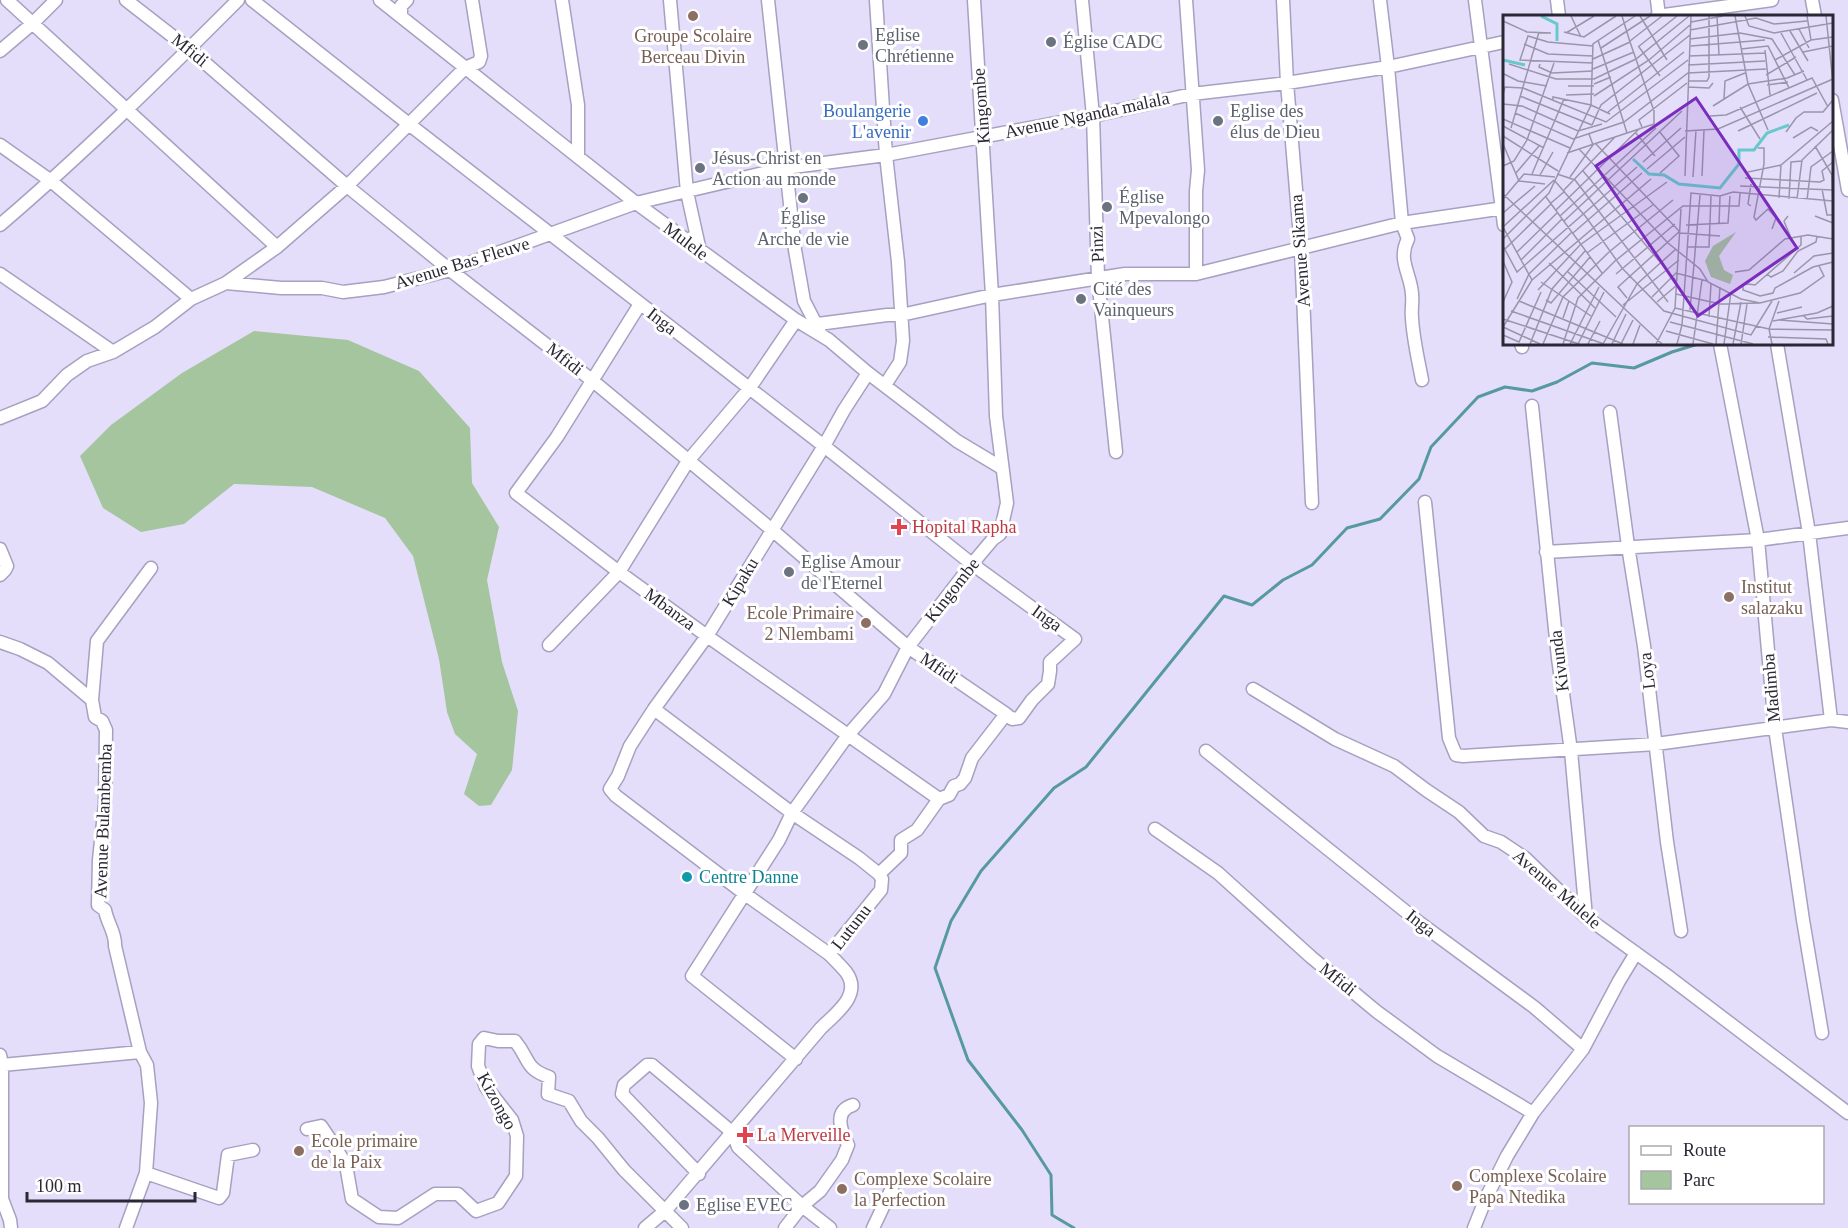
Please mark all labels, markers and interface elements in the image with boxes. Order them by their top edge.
marker: Groupe Scolaire Berceau Divin [686,9,700,23]
inset map [1503,15,1833,345]
place label: Eglise Chrétienne [875,25,954,66]
place label: Groupe Scolaire Berceau Divin [634,26,752,67]
street label: Mfidi [168,29,212,71]
place label: Église CADC [1063,31,1163,52]
marker: Église CADC [1044,35,1058,49]
marker: Eglise Chrétienne [856,38,870,52]
street label: Kingombe [968,67,994,145]
street label: Avenue Nganda malala [1003,88,1171,142]
place label: Boulangerie L'avenir [823,101,911,142]
place label: Eglise des élus de Dieu [1230,101,1320,142]
marker: Boulangerie L'avenir [916,114,930,128]
marker: Eglise des élus de Dieu [1211,114,1225,128]
place label: Jésus-Christ en Action au monde [712,148,836,189]
marker: Jésus-Christ en Action au monde [693,161,707,175]
place label: Église Mpevalongo [1119,186,1210,228]
marker: Église Arche de vie [796,191,810,205]
street label: Avenue Sikama [1286,194,1314,308]
marker: Église Mpevalongo [1100,200,1114,214]
place label: Église Arche de vie [757,207,849,249]
street label: Mulele [660,218,712,264]
street label: Pinzi [1086,225,1108,263]
street label: Avenue Bas Fleuve [392,233,532,293]
place label: Cité des Vainqueurs [1093,279,1174,320]
marker: Cité des Vainqueurs [1074,292,1088,306]
street label: Inga [643,303,681,339]
street label: Mfidi [543,338,587,380]
place label: Hopital Rapha [912,517,1016,537]
marker: Hopital Rapha [890,518,908,536]
place label: Eglise Amour de l'Eternel [801,552,901,593]
street label: Kipaku [718,554,762,610]
street label: Kingombe [921,554,983,626]
marker: Eglise Amour de l'Eternel [782,565,796,579]
place label: Institut salazaku [1741,577,1803,618]
street label: Mbanza [641,584,699,634]
marker: Institut salazaku [1722,590,1736,604]
street label: Inga [1028,601,1066,635]
place label: Ecole Primaire 2 Nlembami [747,603,854,644]
marker: Ecole Primaire 2 Nlembami [859,616,873,630]
street label: Kivunda [1545,629,1573,693]
street label: Mfidi [916,648,962,688]
street label: Loya [1635,651,1659,691]
street label: Madimba [1758,653,1784,723]
street label: Avenue Bulambemba [90,743,116,899]
street label: Avenue Mulele [1509,845,1605,933]
place label: Centre Danne [699,867,798,887]
marker: Centre Danne [680,870,694,884]
street label: Lutunu [827,900,875,954]
street label: Inga [1402,905,1440,941]
street label: Mfidi [1316,958,1360,1000]
street label: Kizongo [473,1069,521,1133]
place label: La Merveille [757,1125,850,1145]
legend [1629,1126,1824,1204]
marker: La Merveille [738,1128,752,1142]
place label: Ecole primaire de la Paix [311,1131,417,1172]
text: Route [1683,1140,1726,1160]
marker: Ecole primaire de la Paix [292,1144,306,1158]
scale bar [27,1165,195,1203]
place label: Complexe Scolaire Papa Ntedika [1469,1166,1606,1207]
place label: Complexe Scolaire la Perfection [854,1169,991,1210]
text: Parc [1683,1170,1715,1190]
text: 100 m [36,1176,82,1196]
marker: Complexe Scolaire Papa Ntedika [1450,1179,1464,1193]
marker: Complexe Scolaire la Perfection [835,1182,849,1196]
place label: Eglise EVEC [696,1195,793,1215]
marker: Eglise EVEC [677,1198,691,1212]

